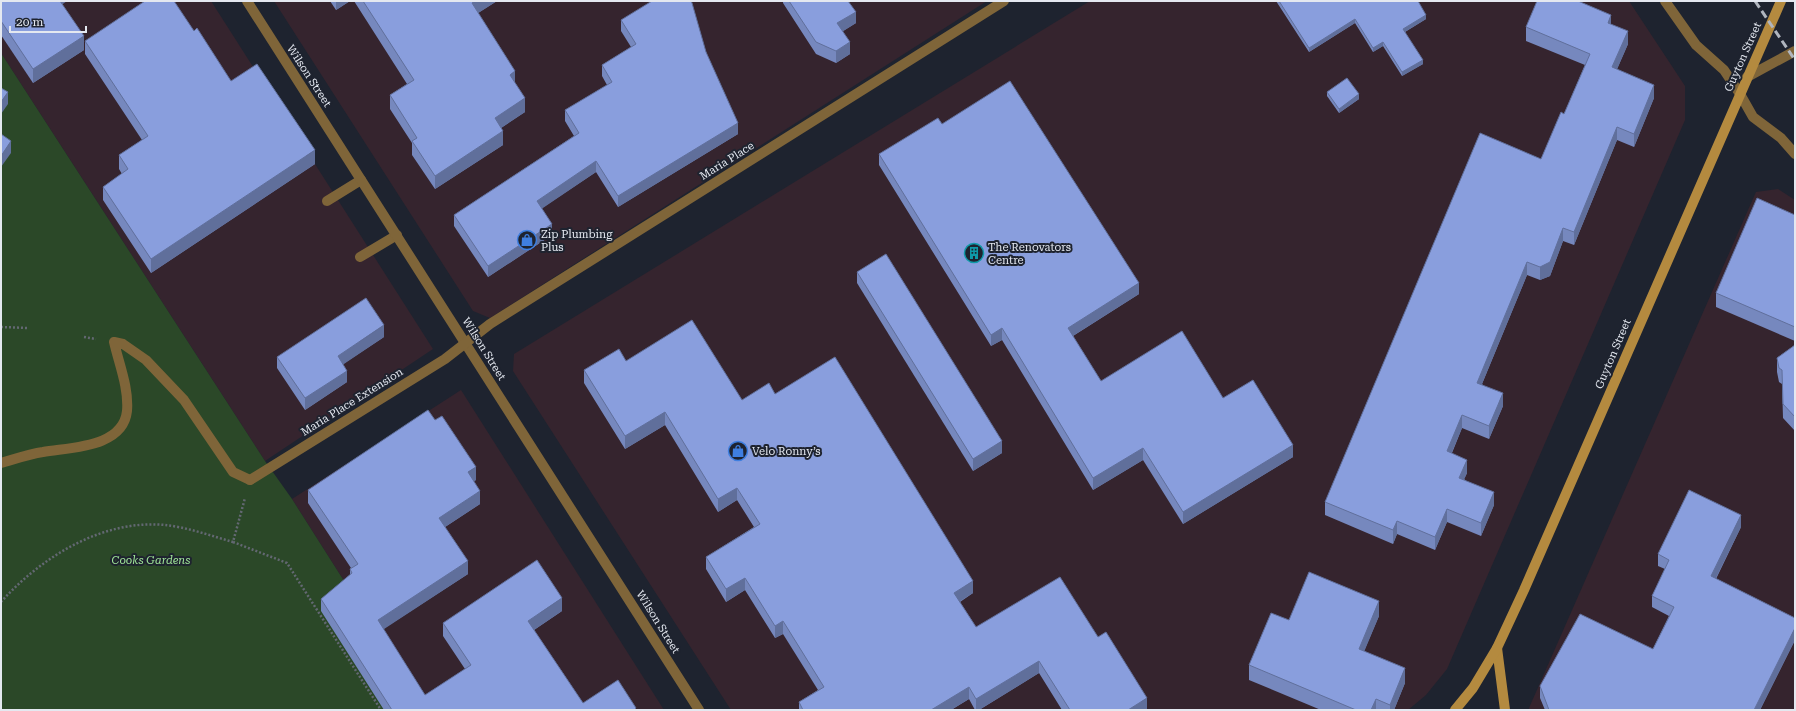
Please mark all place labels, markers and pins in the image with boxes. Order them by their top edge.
place label: Zip Plumbing Plus [541,228,613,254]
shop icon: Zip Plumbing Plus [516,229,538,251]
place label: The Renovators Centre [988,241,1071,267]
building icon: The Renovators Centre [963,242,985,264]
shop icon: Velo Ronny’s [727,440,749,462]
place label: Velo Ronny’s [752,445,821,458]

